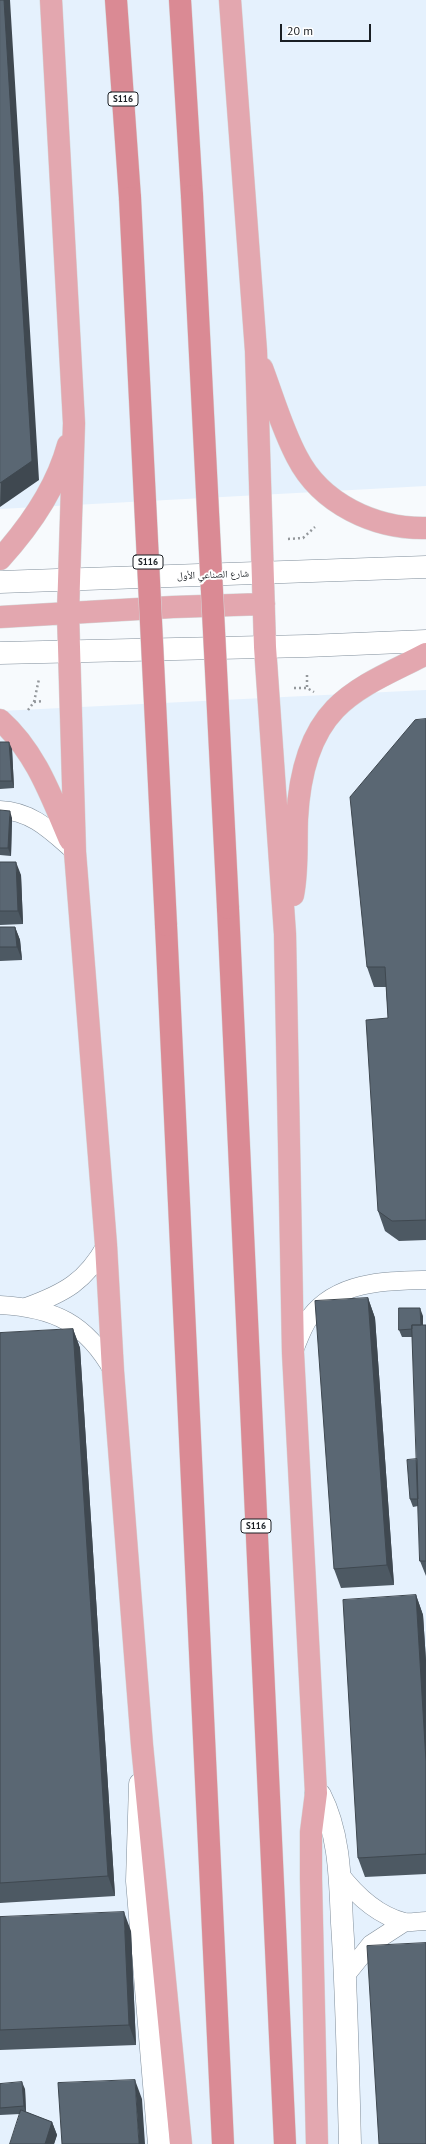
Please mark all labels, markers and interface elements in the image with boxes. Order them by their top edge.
scale bar [282,16,373,42]
text: 20 m [287,23,313,38]
road number: S116 [108,92,138,106]
road number: S116 [133,555,163,569]
street label: شارع الصناعي الأول [177,568,249,582]
road number: S116 [241,1519,271,1533]

